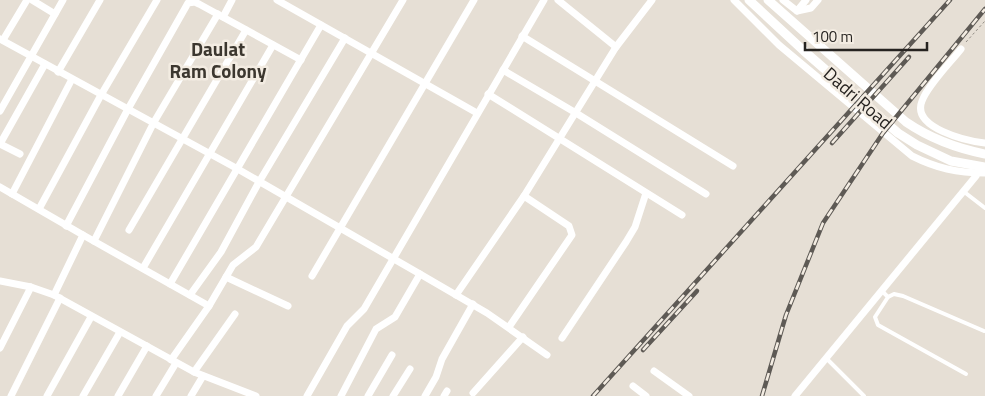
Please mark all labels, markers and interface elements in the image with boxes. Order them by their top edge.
scale bar [805,20,928,52]
text: 100 m [812,25,853,48]
district label: Daulat Ram Colony [170,34,267,85]
street label: Dadri Road [818,61,898,135]

